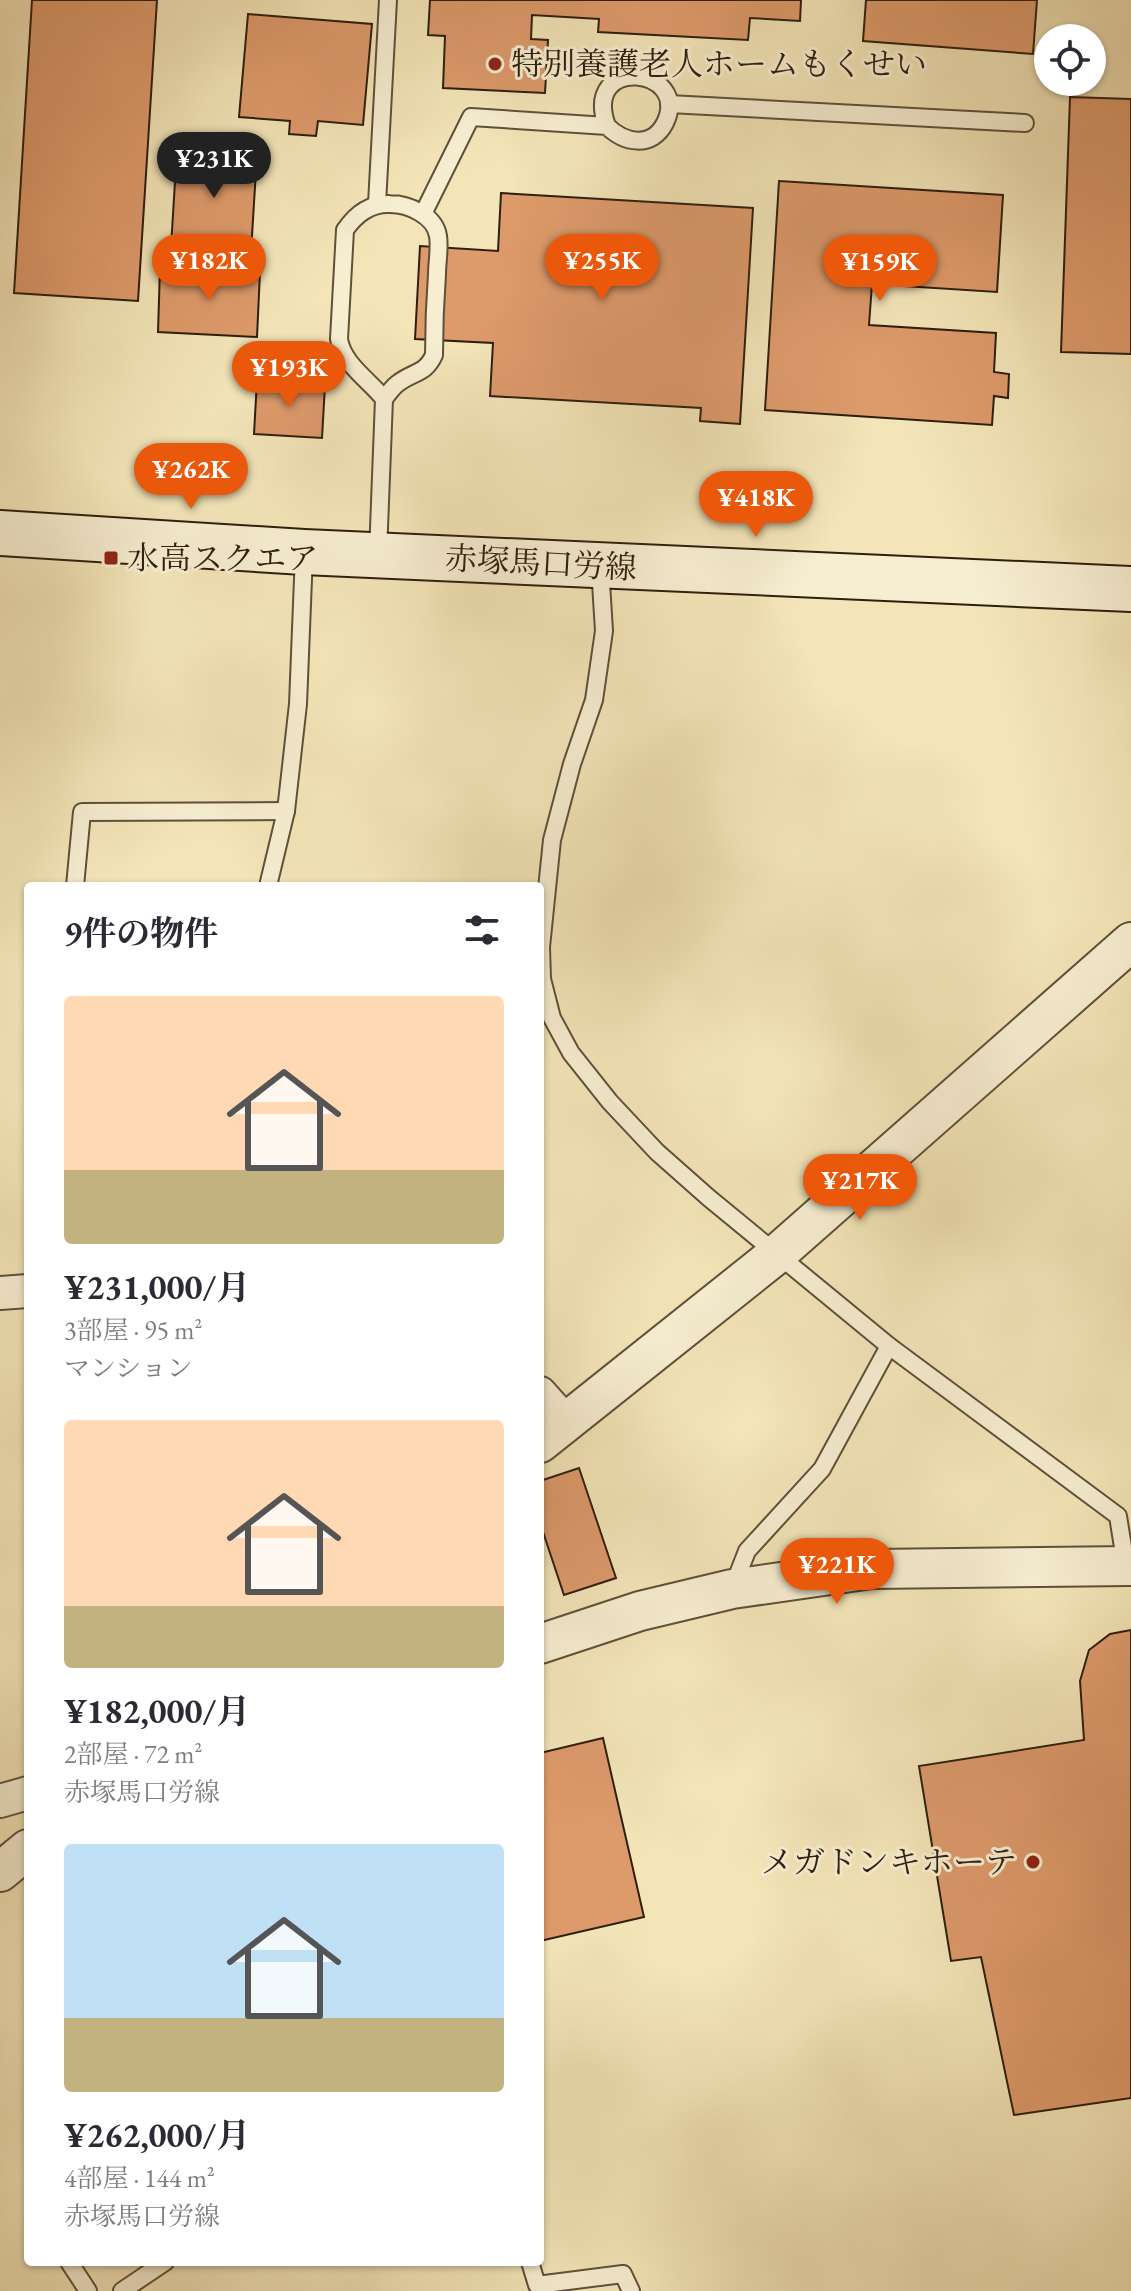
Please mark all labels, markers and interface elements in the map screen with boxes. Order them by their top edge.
map controls [1034,24,1106,96]
button: locate [1034,24,1106,96]
place label: 特別養護老人ホームもくせい [511,43,927,85]
marker: 特別養護老人ホームもくせい [486,55,504,73]
pin: ¥231K [158,132,270,200]
text: ¥231K [175,141,253,175]
pin: ¥182K [153,234,265,302]
pin: ¥255K [546,234,658,302]
pin: ¥159K [824,235,936,303]
text: ¥182K [170,243,248,277]
text: ¥255K [563,243,641,277]
text: ¥159K [841,244,919,278]
pin: ¥193K [233,341,345,409]
text: ¥193K [250,350,328,384]
pin: ¥262K [135,443,247,511]
text: ¥262K [152,452,230,486]
pin: ¥418K [700,471,812,539]
text: ¥418K [717,480,795,514]
place label: 水高スクエア [127,537,318,579]
street label: 赤塚馬口労線 [444,537,638,589]
marker: 水高スクエア [102,549,120,567]
icon: filters [460,908,504,952]
text: 9件の物件 [64,911,218,955]
icon: home [212,1048,356,1192]
pin: ¥217K [804,1154,916,1222]
text: ¥217K [821,1163,899,1197]
text: ¥231,000/月 [64,1265,250,1309]
text: 3部屋 · 95 m² [64,1313,202,1347]
text: マンション [64,1351,193,1385]
icon: home [212,1472,356,1616]
pin: ¥221K [781,1538,893,1606]
text: ¥221K [798,1547,876,1581]
text: ¥182,000/月 [64,1689,250,1733]
text: 2部屋 · 72 m² [64,1737,202,1771]
text: 赤塚馬口労線 [64,1775,220,1809]
place label: メガドンキホーテ [761,1841,1017,1883]
marker: メガドンキホーテ [1024,1853,1042,1871]
icon: home [212,1896,356,2040]
text: ¥262,000/月 [64,2113,250,2157]
text: 4部屋 · 144 m² [64,2161,215,2195]
text: 赤塚馬口労線 [64,2199,220,2233]

